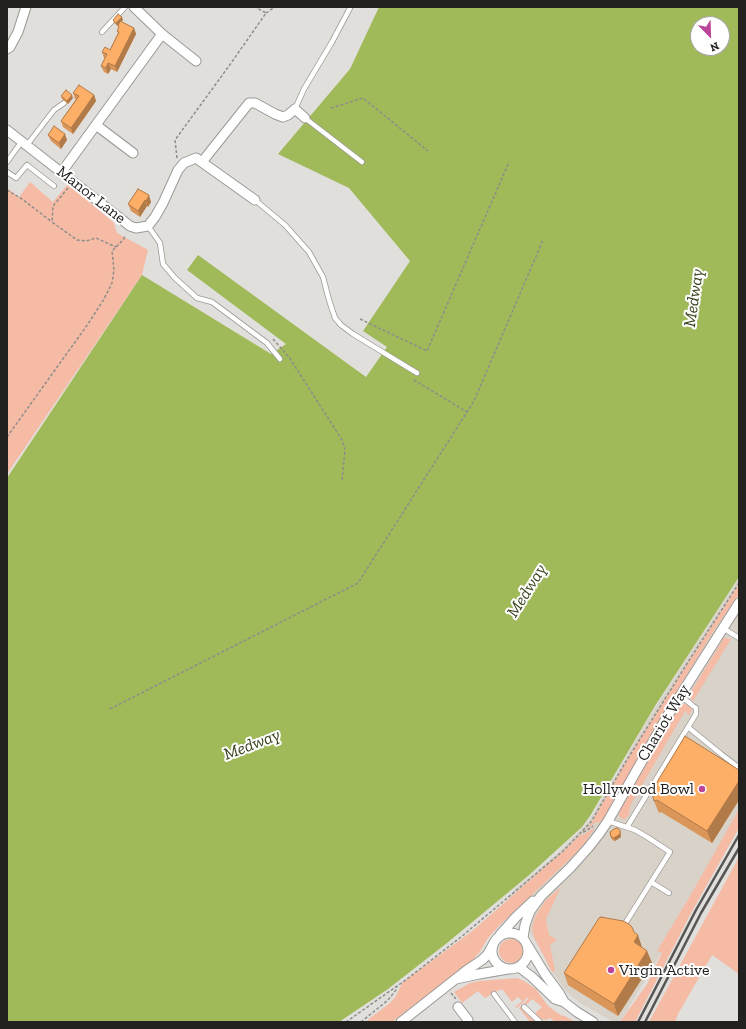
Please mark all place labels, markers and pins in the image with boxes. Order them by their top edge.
place label: Hollywood Bowl [583,779,694,799]
marker: Hollywood Bowl [697,784,707,794]
place label: Virgin Active [619,960,709,980]
marker: Virgin Active [606,965,616,975]

